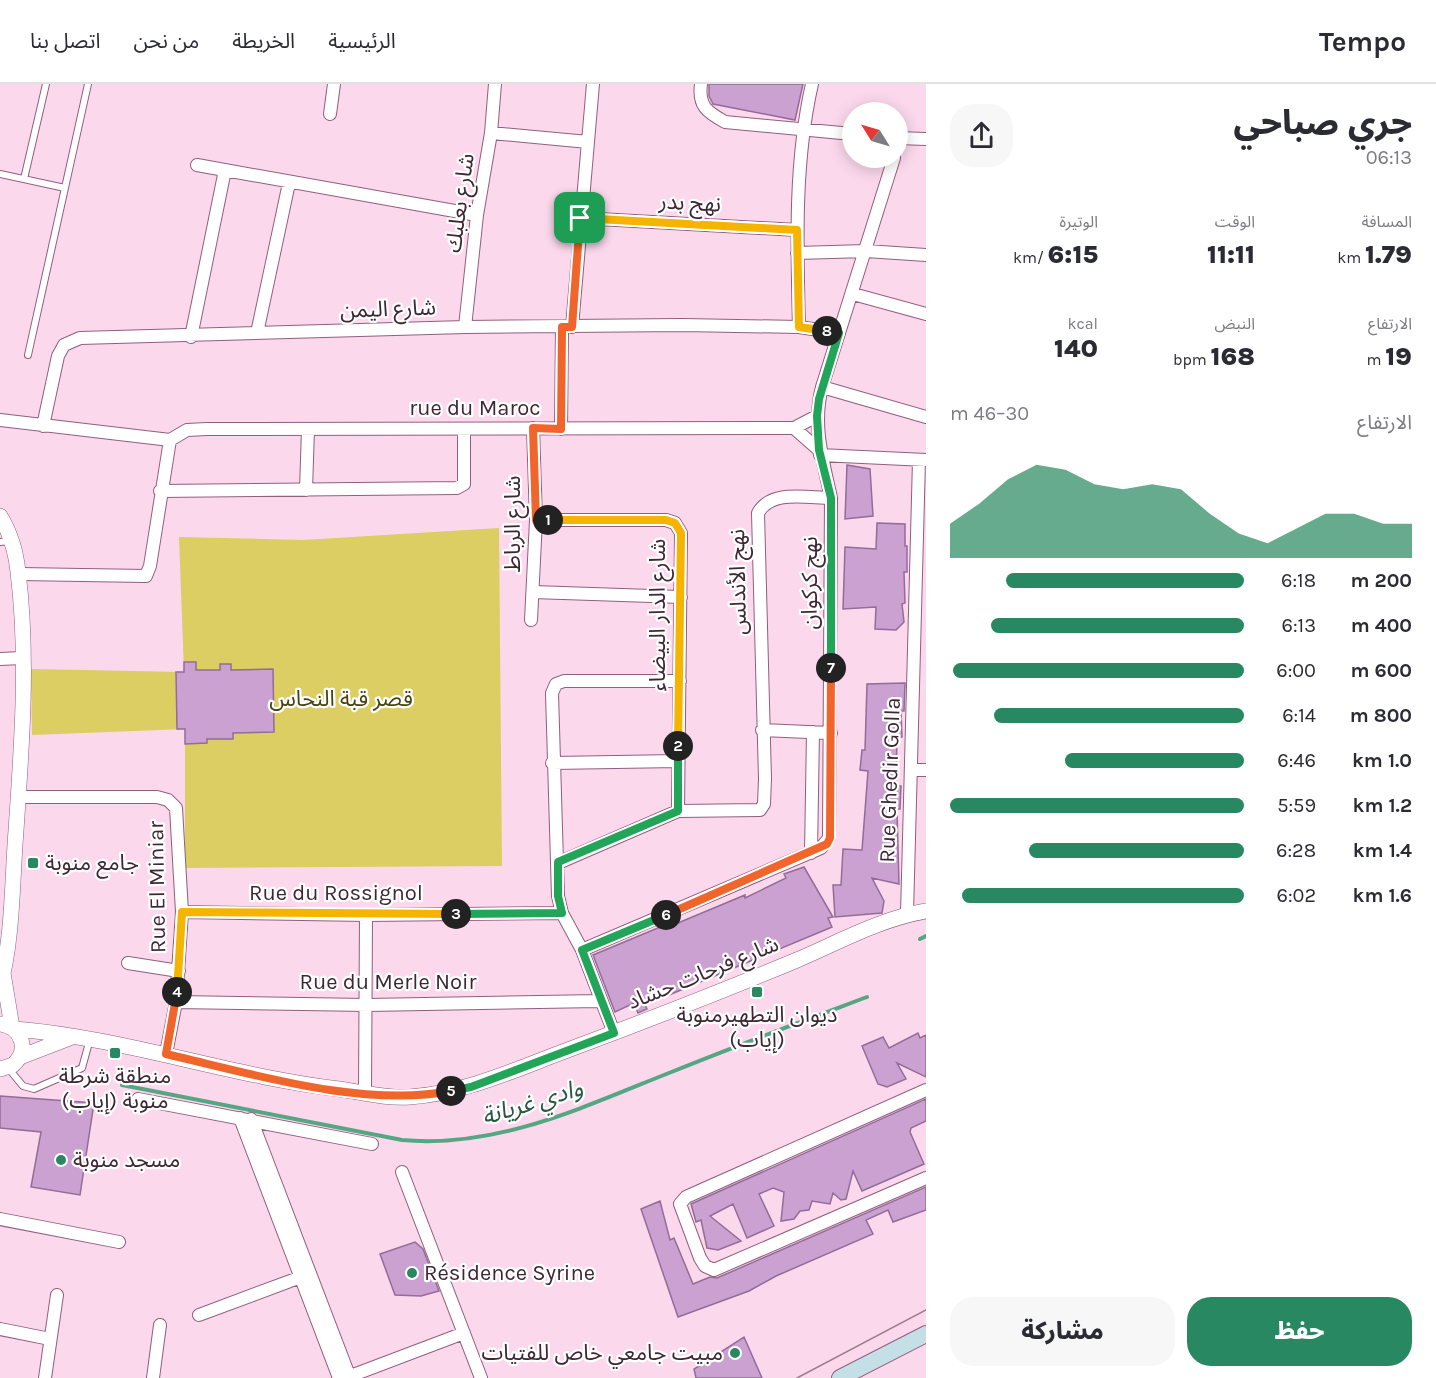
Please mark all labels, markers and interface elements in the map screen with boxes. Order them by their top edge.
text: Tempo [1319,25,1406,58]
text: اتصل بنا [30,29,101,53]
text: من نحن [134,29,199,53]
text: الخريطة [232,29,295,53]
text: الرئيسية [328,29,396,53]
north arrow [842,102,908,168]
map controls [842,102,908,168]
button: share [950,104,1013,167]
text: جري صباحي [1233,104,1412,142]
text: 06:13 [1366,146,1412,169]
street label: شارع بعلبك [440,152,483,255]
street label: نهج بدر [657,188,722,221]
pin [554,192,605,243]
icon: arrive [563,201,596,234]
text: الوتيرة [1060,212,1098,231]
text: الوقت [1215,212,1255,231]
text: المسافة [1362,212,1412,231]
text: 6:15 [1048,239,1098,270]
text: 11:11 [1207,239,1255,270]
text: 1.79 [1365,239,1412,270]
text: /km [1013,248,1048,267]
text: km [1337,248,1365,267]
street label: شارع اليمن [340,294,437,327]
text: kcal [1067,314,1098,333]
text: النبض [1214,314,1255,333]
text: الارتفاع [1368,314,1412,333]
pin: 8 [812,316,842,346]
text: 8 [822,321,832,340]
text: 140 [1054,333,1098,364]
text: 168 [1211,341,1255,372]
text: 19 [1385,341,1412,372]
text: bpm [1173,350,1211,369]
text: m [1367,350,1385,369]
street label: rue du Maroc [409,395,541,421]
text: 30–46 m [950,402,1029,425]
text: الارتفاع [1357,411,1412,434]
street label: شارع الرباط [500,476,529,572]
pin: 1 [533,505,563,535]
text: 1 [545,510,551,529]
street label: نهج الأندلس [724,529,755,635]
street label: نهج كركوان [797,536,826,630]
street label: شارع الدار البيضاء [645,539,674,691]
text: 6:18 [1281,569,1316,592]
text: 200 m [1351,569,1412,592]
text: 6:13 [1282,614,1316,637]
text: 400 m [1351,614,1412,637]
pin: 7 [816,653,846,683]
text: 7 [827,658,835,677]
text: 6:00 [1276,659,1316,682]
text: 600 m [1351,659,1412,682]
park label: قصر قبة النحاس [269,686,413,712]
street label: Rue Ghedir Golla [874,697,906,863]
text: 6:14 [1282,704,1316,727]
text: 800 m [1350,704,1412,727]
pin: 2 [663,731,693,761]
text: 2 [673,736,683,755]
text: 6:46 [1277,749,1316,772]
text: 1.0 km [1352,749,1412,772]
text: 5:59 [1277,794,1316,817]
text: 1.2 km [1353,794,1412,817]
street label: Rue El Miniar [143,821,171,953]
text: 6:28 [1276,839,1316,862]
text: 1.4 km [1353,839,1412,862]
place label: جامع منوبة [45,850,139,879]
marker: جامع منوبة [26,856,40,870]
street label: Rue du Rossignol [249,880,423,906]
text: 6:02 [1276,884,1316,907]
text: 1.6 km [1353,884,1412,907]
pin: 3 [441,899,471,929]
pin: 6 [651,900,681,930]
text: 3 [451,904,461,923]
text: 6 [661,905,671,924]
street label: شارع فرحات حشاد [624,931,784,1018]
street label: Rue du Merle Noir [299,969,477,995]
pin: 4 [162,977,192,1007]
text: 4 [172,982,182,1001]
marker: ديوان التطهيرمنوبة (إياب) [750,985,764,999]
place label: ديوان التطهيرمنوبة (إياب) [676,1002,838,1054]
marker: منطقة شرطة منوبة (إياب) [108,1046,122,1060]
place label: منطقة شرطة منوبة (إياب) [59,1063,171,1115]
water label: وادي غريانة [478,1073,588,1135]
pin: 5 [436,1076,466,1106]
text: 5 [446,1081,456,1100]
place label: مسجد منوبة [73,1147,180,1173]
marker: مسجد منوبة [54,1153,68,1167]
place label: Résidence Syrine [424,1260,595,1286]
marker: Résidence Syrine [405,1266,419,1280]
button: مشاركة [950,1297,1175,1366]
button: حفظ [1187,1297,1412,1366]
place label: مبيت جامعي خاص للفتيات [481,1340,723,1369]
marker: مبيت جامعي خاص للفتيات [728,1346,742,1360]

